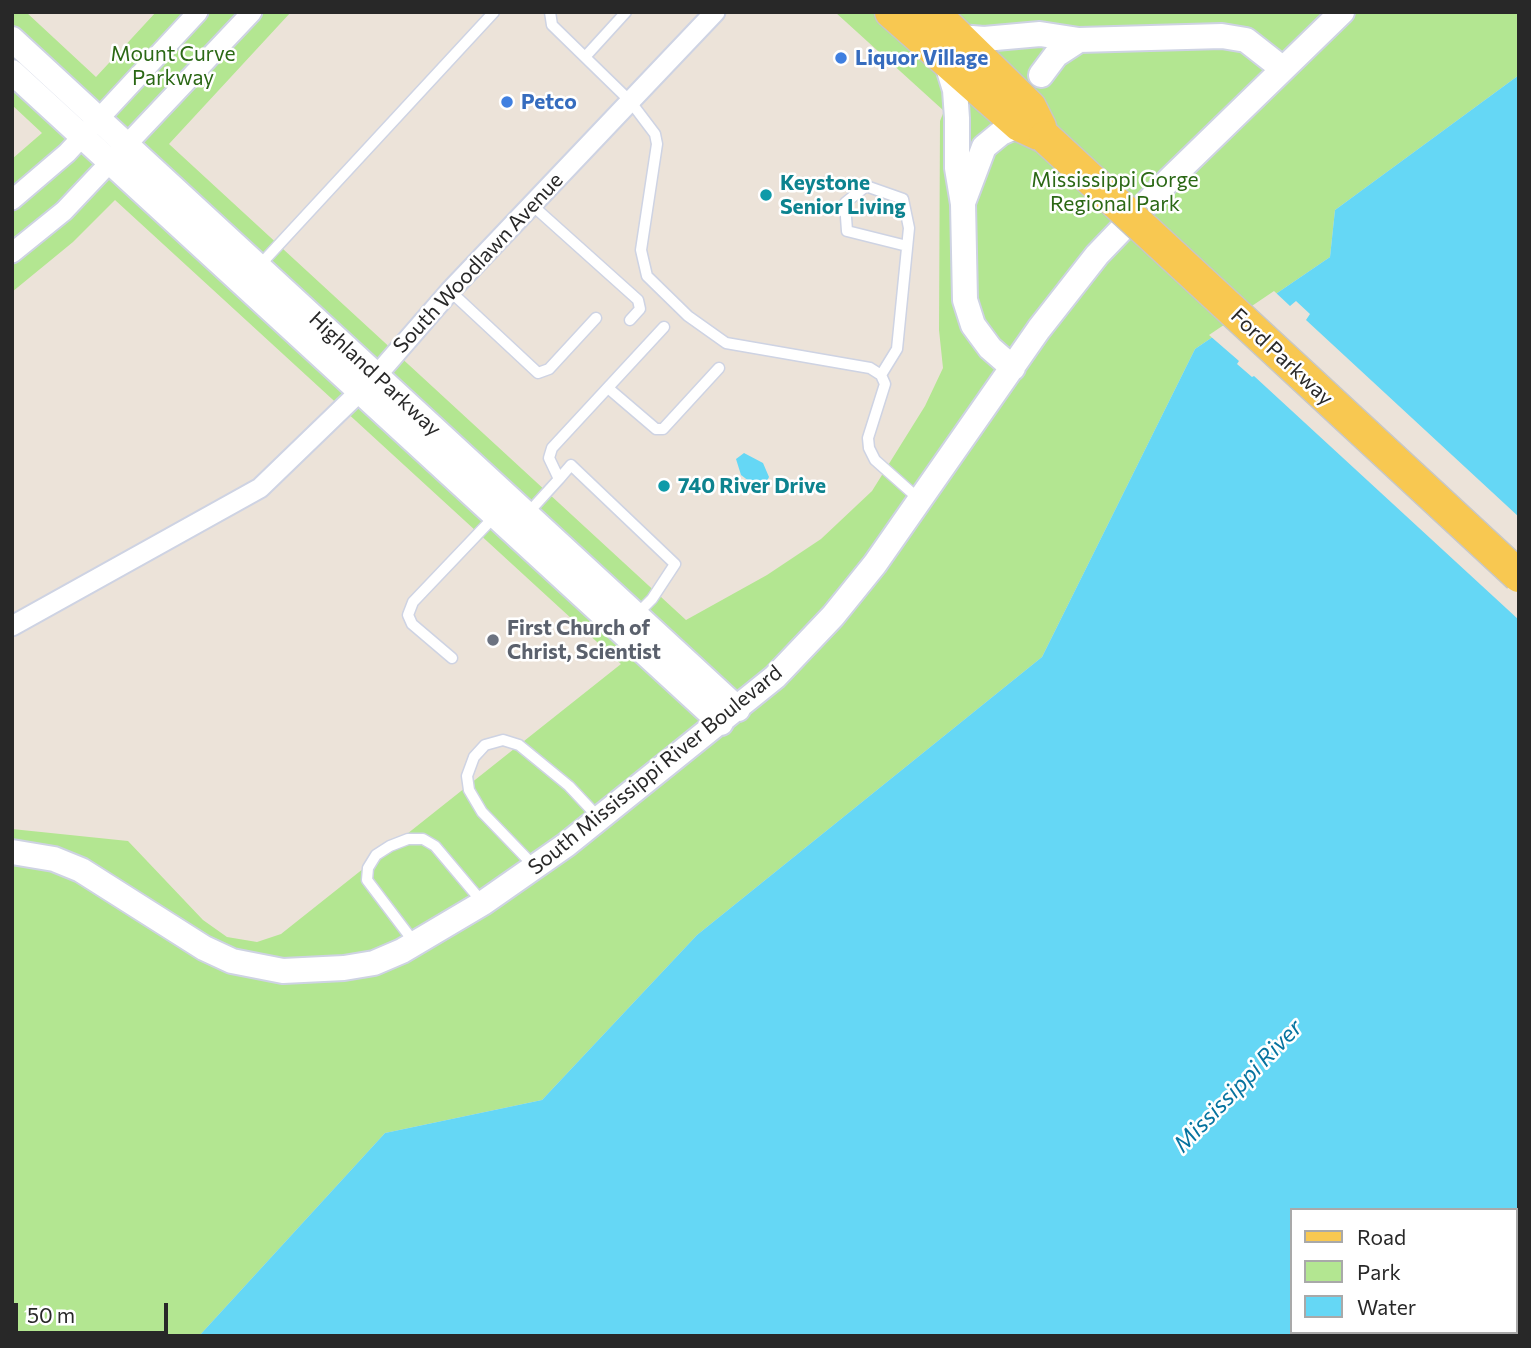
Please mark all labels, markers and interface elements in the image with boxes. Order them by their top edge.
park label: Mount Curve Parkway [111,41,235,91]
place label: Liquor Village [855,45,988,71]
marker: Liquor Village [833,50,849,66]
place label: Petco [521,89,577,115]
marker: Petco [499,94,515,110]
park label: Mississippi Gorge Regional Park [1031,167,1199,217]
street label: South Woodlawn Avenue [388,168,568,358]
place label: Keystone Senior Living [780,170,906,220]
marker: Keystone Senior Living [758,187,774,203]
street label: Ford Parkway [1226,303,1338,411]
street label: Highland Parkway [304,306,446,442]
place label: 740 River Drive [678,473,826,499]
marker: 740 River Drive [656,478,672,494]
place label: First Church of Christ, Scientist [507,615,661,665]
marker: First Church of Christ, Scientist [485,632,501,648]
street label: South Mississippi River Boulevard [523,660,787,880]
water label: Mississippi River [1168,1014,1308,1158]
legend [1290,1208,1517,1334]
text: Road [1357,1224,1406,1249]
text: Park [1357,1259,1401,1284]
scale bar [18,1288,172,1332]
text: Water [1357,1294,1416,1319]
text: 50 m [27,1302,75,1327]

